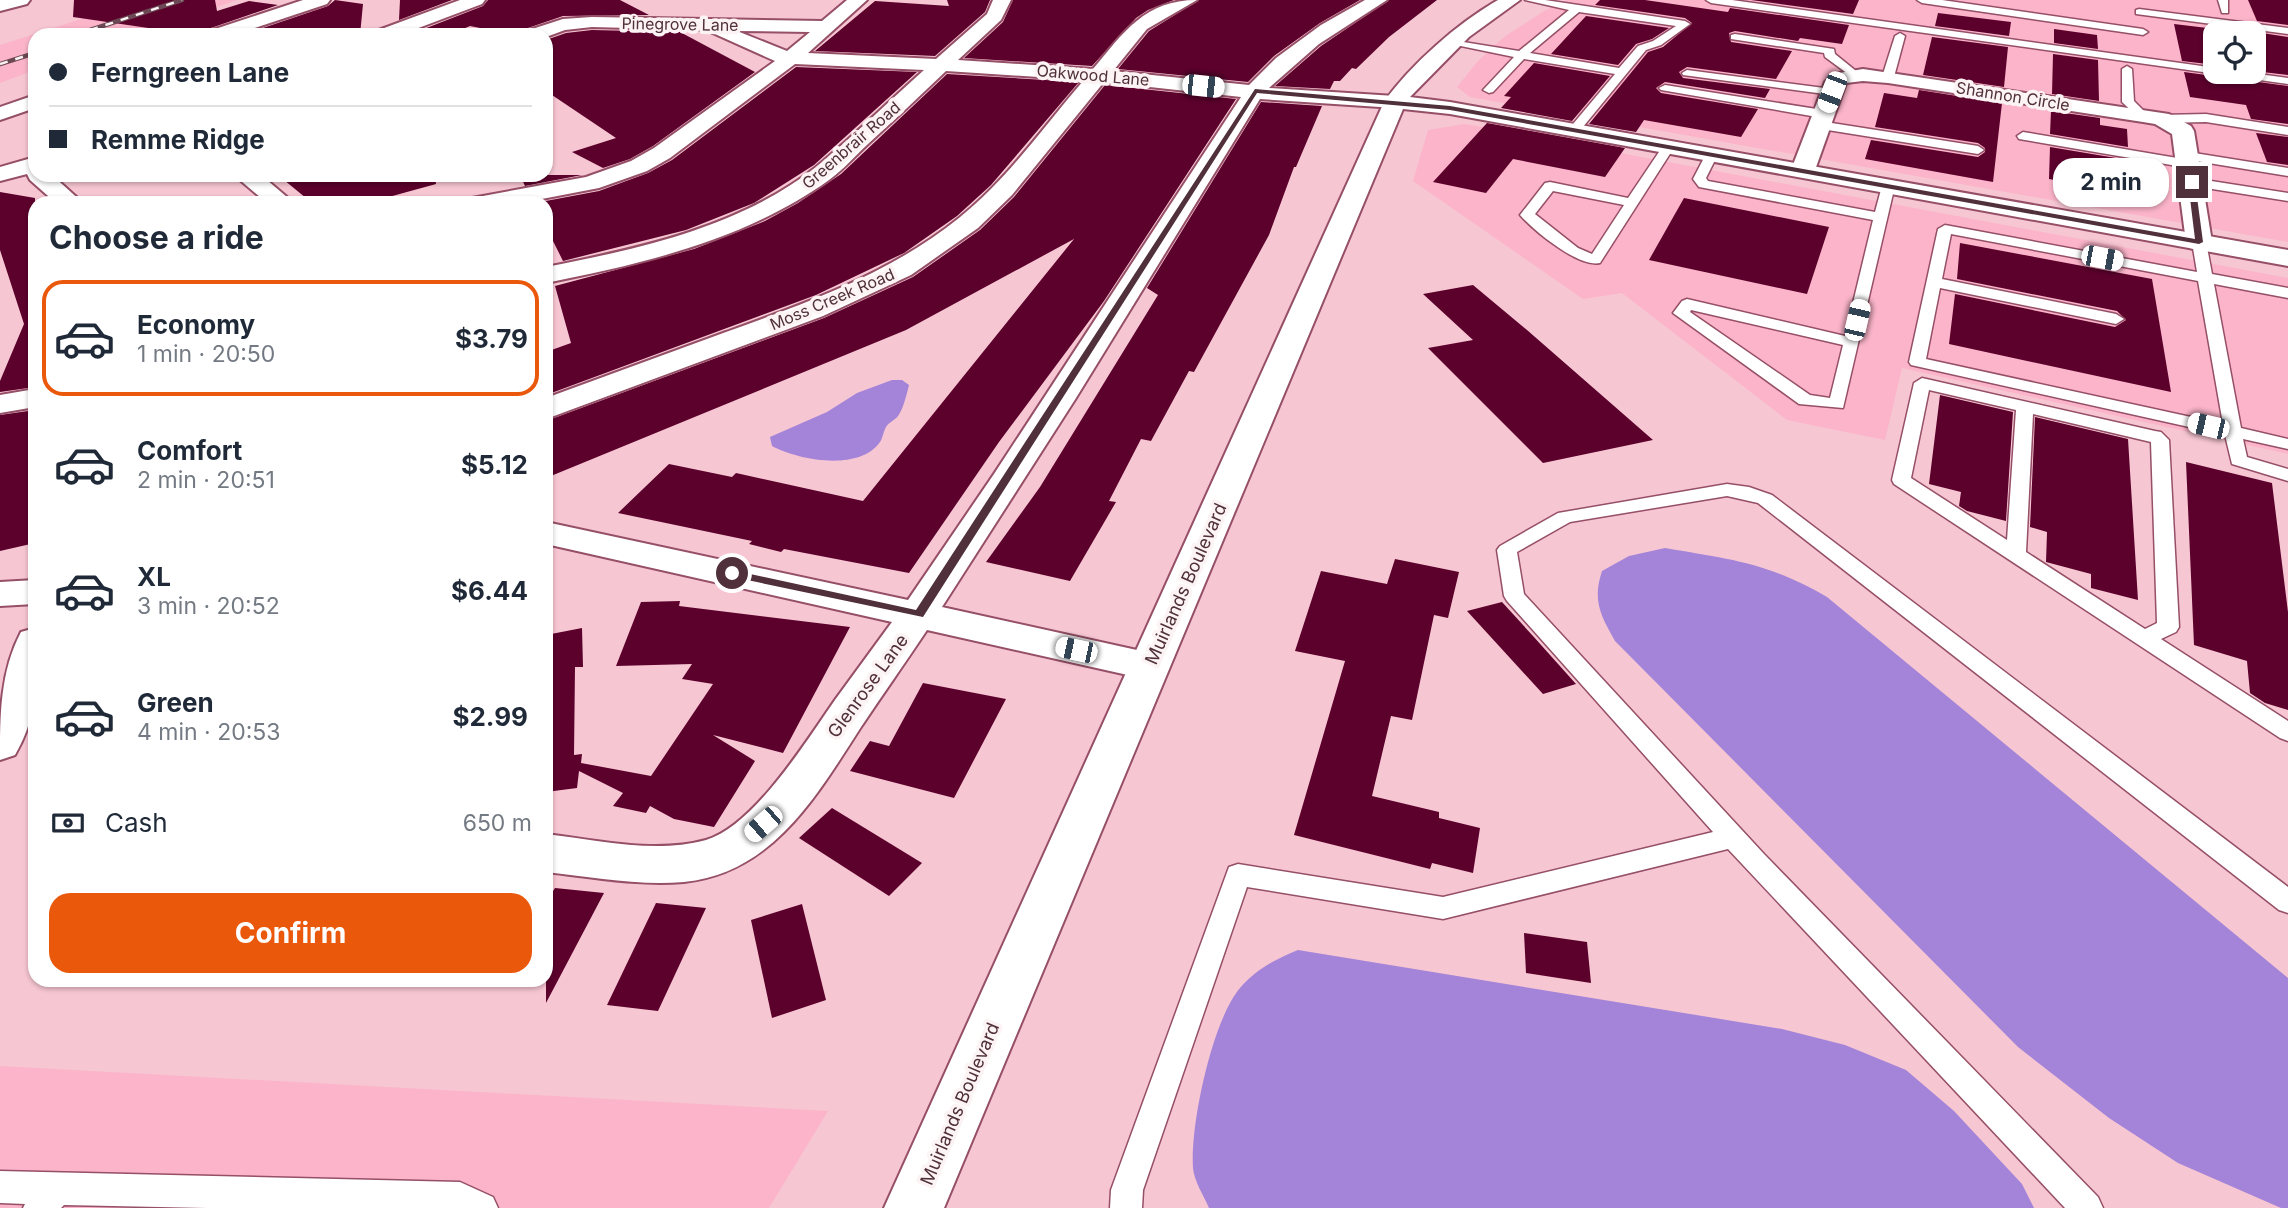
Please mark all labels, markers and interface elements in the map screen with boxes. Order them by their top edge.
street label: Pinegrove Lane [621,13,739,35]
map controls [2203,21,2266,84]
button: locate [2203,21,2266,84]
text: Ferngreen Lane [91,57,289,88]
street label: Oakwood Lane [1036,60,1150,90]
car [1815,69,1850,115]
car [1182,73,1225,99]
street label: Shannon Circle [1955,77,2071,115]
street label: Greenbrair Road [798,97,904,193]
text: Remme Ridge [91,124,265,155]
callout: 2 min [2052,158,2168,206]
route end [2176,166,2208,198]
text: 2 min [2080,168,2142,196]
text: Choose a ride [49,218,264,257]
car [2080,244,2125,272]
street label: Moss Creek Road [767,264,897,334]
car [1843,297,1872,343]
icon: car [53,307,116,370]
text: Economy [137,309,255,340]
text: $3.79 [455,323,528,354]
text: 1 min · 20:50 [137,340,275,368]
car [2186,411,2231,441]
icon: car [53,433,116,496]
text: Comfort [137,435,242,466]
text: $5.12 [461,449,528,480]
text: 2 min · 20:51 [137,466,275,494]
street label: Muirlands Boulevard [1140,500,1231,668]
route start [716,557,748,589]
icon: car [53,559,116,622]
text: XL [137,561,171,592]
text: $6.44 [451,575,528,606]
text: 3 min · 20:52 [137,592,280,620]
street label: Glenrose Lane [823,630,912,741]
car [1054,635,1099,665]
icon: car [53,685,116,748]
text: Green [137,687,214,718]
text: $2.99 [452,701,528,732]
text: 4 min · 20:53 [137,718,281,746]
car [741,802,786,846]
icon: cash [49,804,87,842]
text: Cash [105,807,168,838]
text: 650 m [463,809,532,837]
button: Confirm [49,893,532,973]
street label: Muirlands Boulevard [916,1019,1003,1188]

